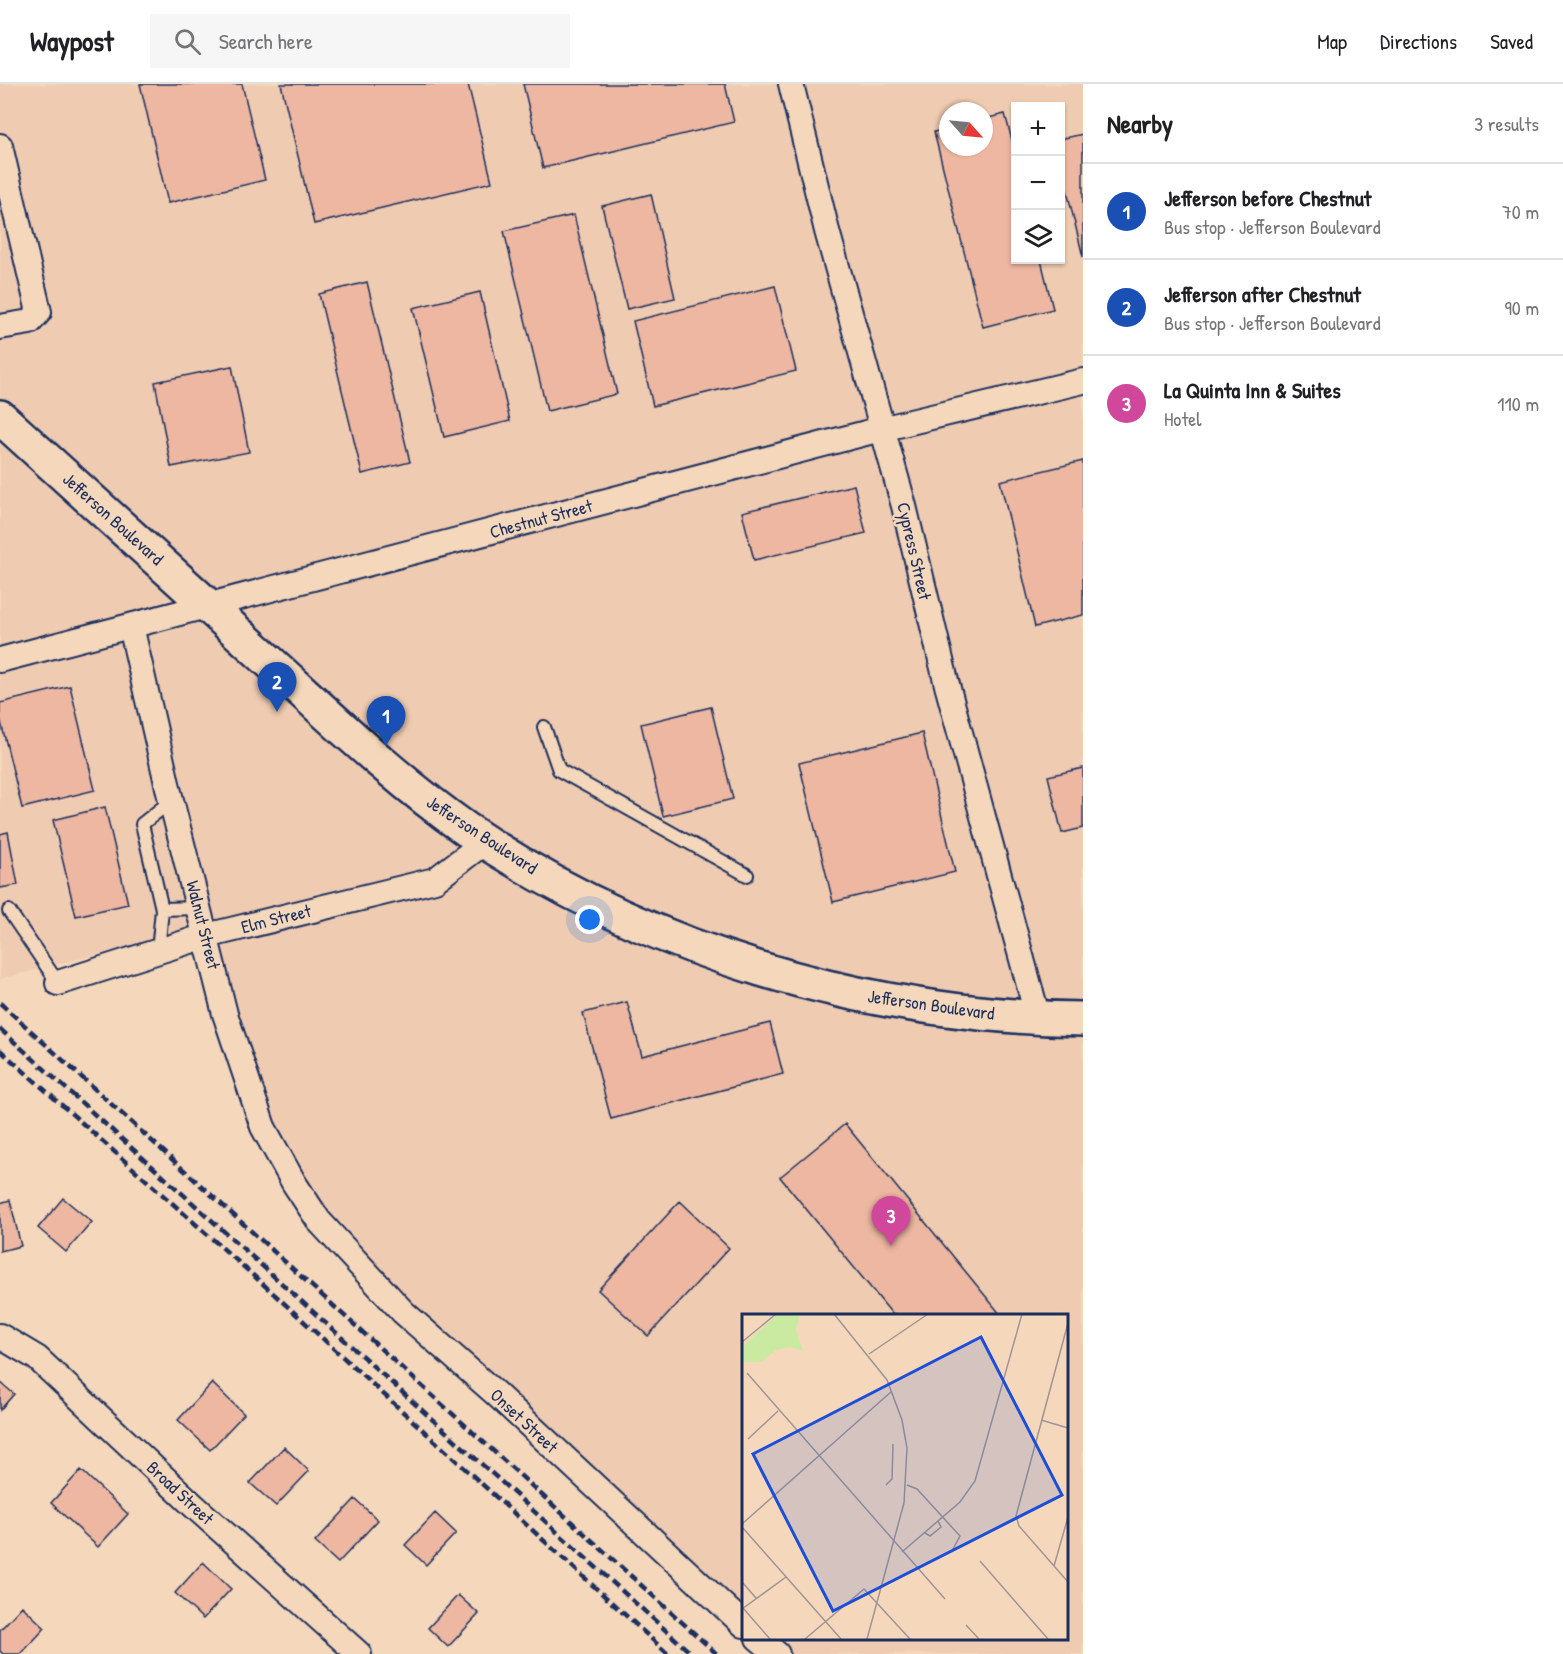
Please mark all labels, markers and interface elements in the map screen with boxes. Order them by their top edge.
search box [150,14,570,68]
text: Waypost [30,22,114,60]
icon: search [171,25,204,58]
text: Search here [219,26,313,56]
text: Map [1317,27,1347,56]
text: Directions [1380,27,1457,56]
text: Saved [1490,27,1533,56]
north arrow [939,102,993,156]
map controls [1011,102,1065,264]
button: + [1011,102,1065,156]
text: Nearby [1107,106,1173,141]
text: 3 results [1474,110,1539,137]
button: − [1011,156,1065,210]
text: Jefferson before Chestnut [1164,183,1371,213]
text: 1 [1123,198,1130,225]
text: 70 m [1502,198,1539,225]
button: layers [1011,210,1065,264]
text: Bus stop · Jefferson Boulevard [1164,213,1381,240]
text: Jefferson after Chestnut [1164,279,1361,309]
text: 2 [1122,294,1131,321]
text: 90 m [1505,294,1539,321]
text: Bus stop · Jefferson Boulevard [1164,309,1381,336]
text: La Quinta Inn & Suites [1164,375,1341,405]
text: 3 [1122,390,1131,417]
text: 110 m [1497,390,1539,417]
text: Hotel [1164,405,1202,432]
street label: Jefferson Boulevard [58,467,169,571]
street label: Chestnut Street [487,493,596,544]
street label: Cypress Street [891,500,938,603]
pin: 2 [258,662,296,712]
pin: 1 [366,696,406,746]
street label: Jefferson Boulevard [422,789,543,880]
street label: Walnut Street [180,878,227,973]
street label: Elm Street [238,898,314,939]
your location [575,905,604,934]
street label: Jefferson Boulevard [866,983,996,1026]
pin: 3 [872,1196,910,1246]
inset map [742,1314,1068,1639]
street label: Onset Street [485,1383,564,1459]
street label: Broad Street [141,1455,220,1531]

